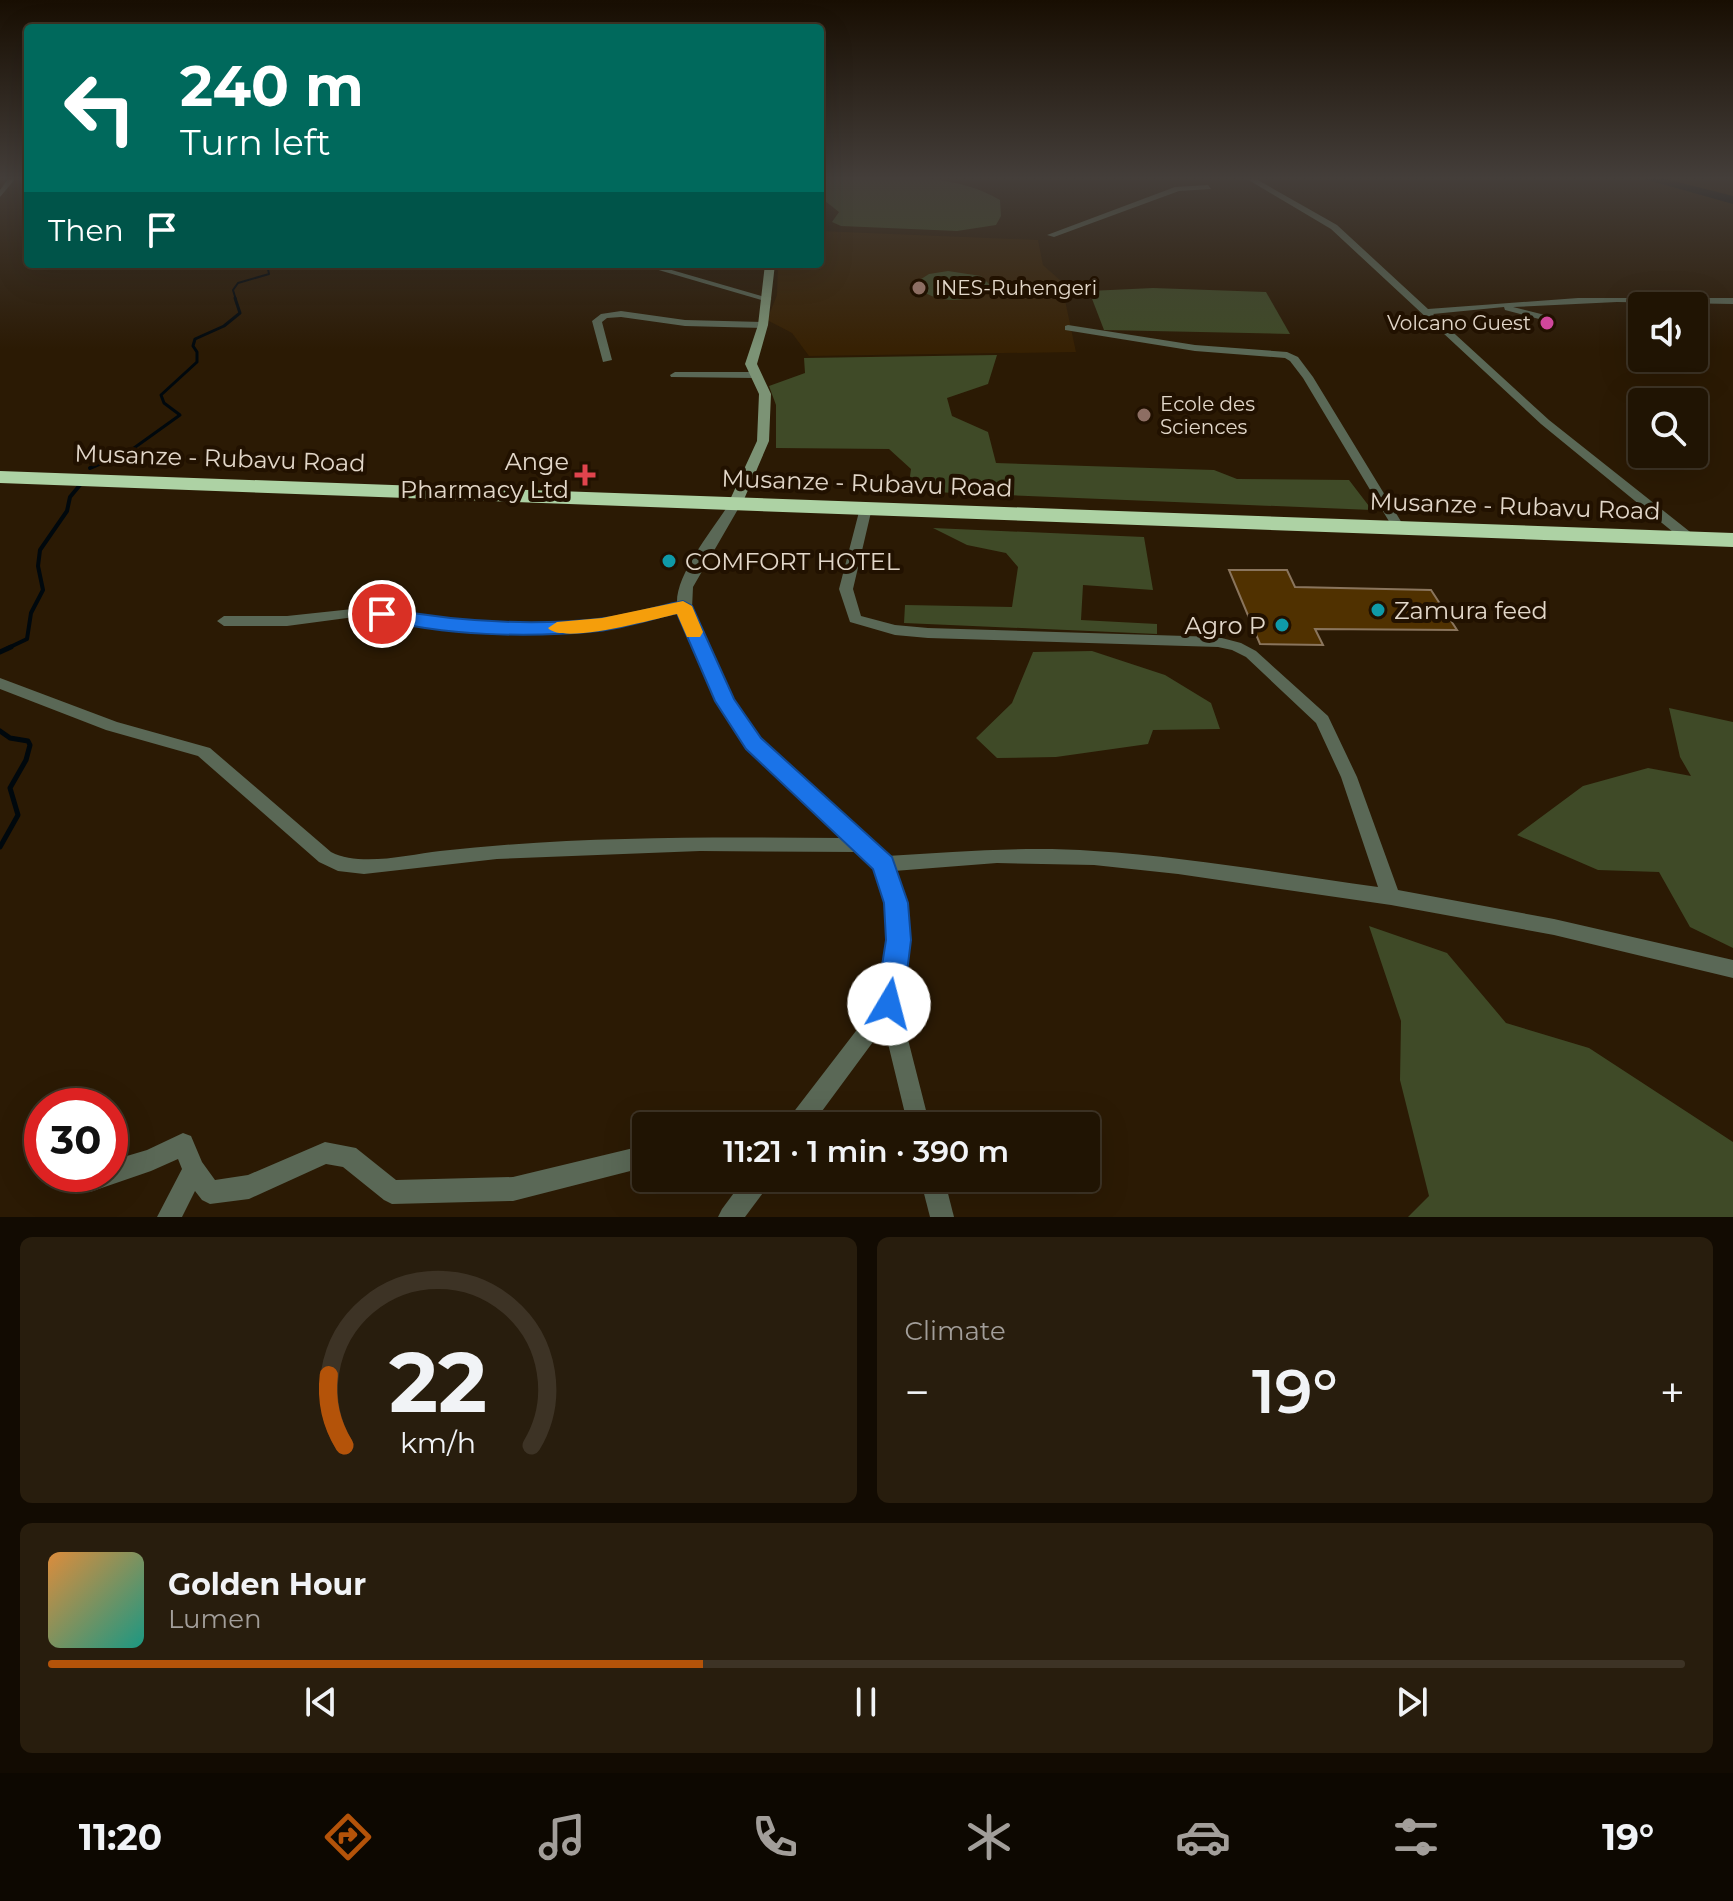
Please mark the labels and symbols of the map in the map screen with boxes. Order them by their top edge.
place label: INES-Ruhengeri [935,276,1097,300]
marker: INES-Ruhengeri [910,279,928,297]
place label: Volcano Guest [1387,311,1531,335]
marker: Volcano Guest [1538,314,1556,332]
place label: Ecole des Sciences [1160,392,1255,439]
marker: Ecole des Sciences [1135,406,1153,424]
street label: Musanze - Rubavu Road [74,438,366,478]
place label: Ange Pharmacy Ltd [400,447,569,504]
street label: Musanze - Rubavu Road [721,463,1013,503]
marker: Ange Pharmacy Ltd [576,466,594,484]
street label: Musanze - Rubavu Road [1369,486,1661,526]
place label: COMFORT HOTEL [685,547,900,576]
marker: COMFORT HOTEL [660,552,678,570]
pin [348,580,416,648]
place label: Zamura feed [1394,596,1548,625]
marker: Zamura feed [1369,601,1387,619]
place label: Agro P [1185,611,1266,640]
marker: Agro P [1273,616,1291,634]
position arrow [847,962,931,1046]
speed limit sign: 30 [24,1088,128,1192]

